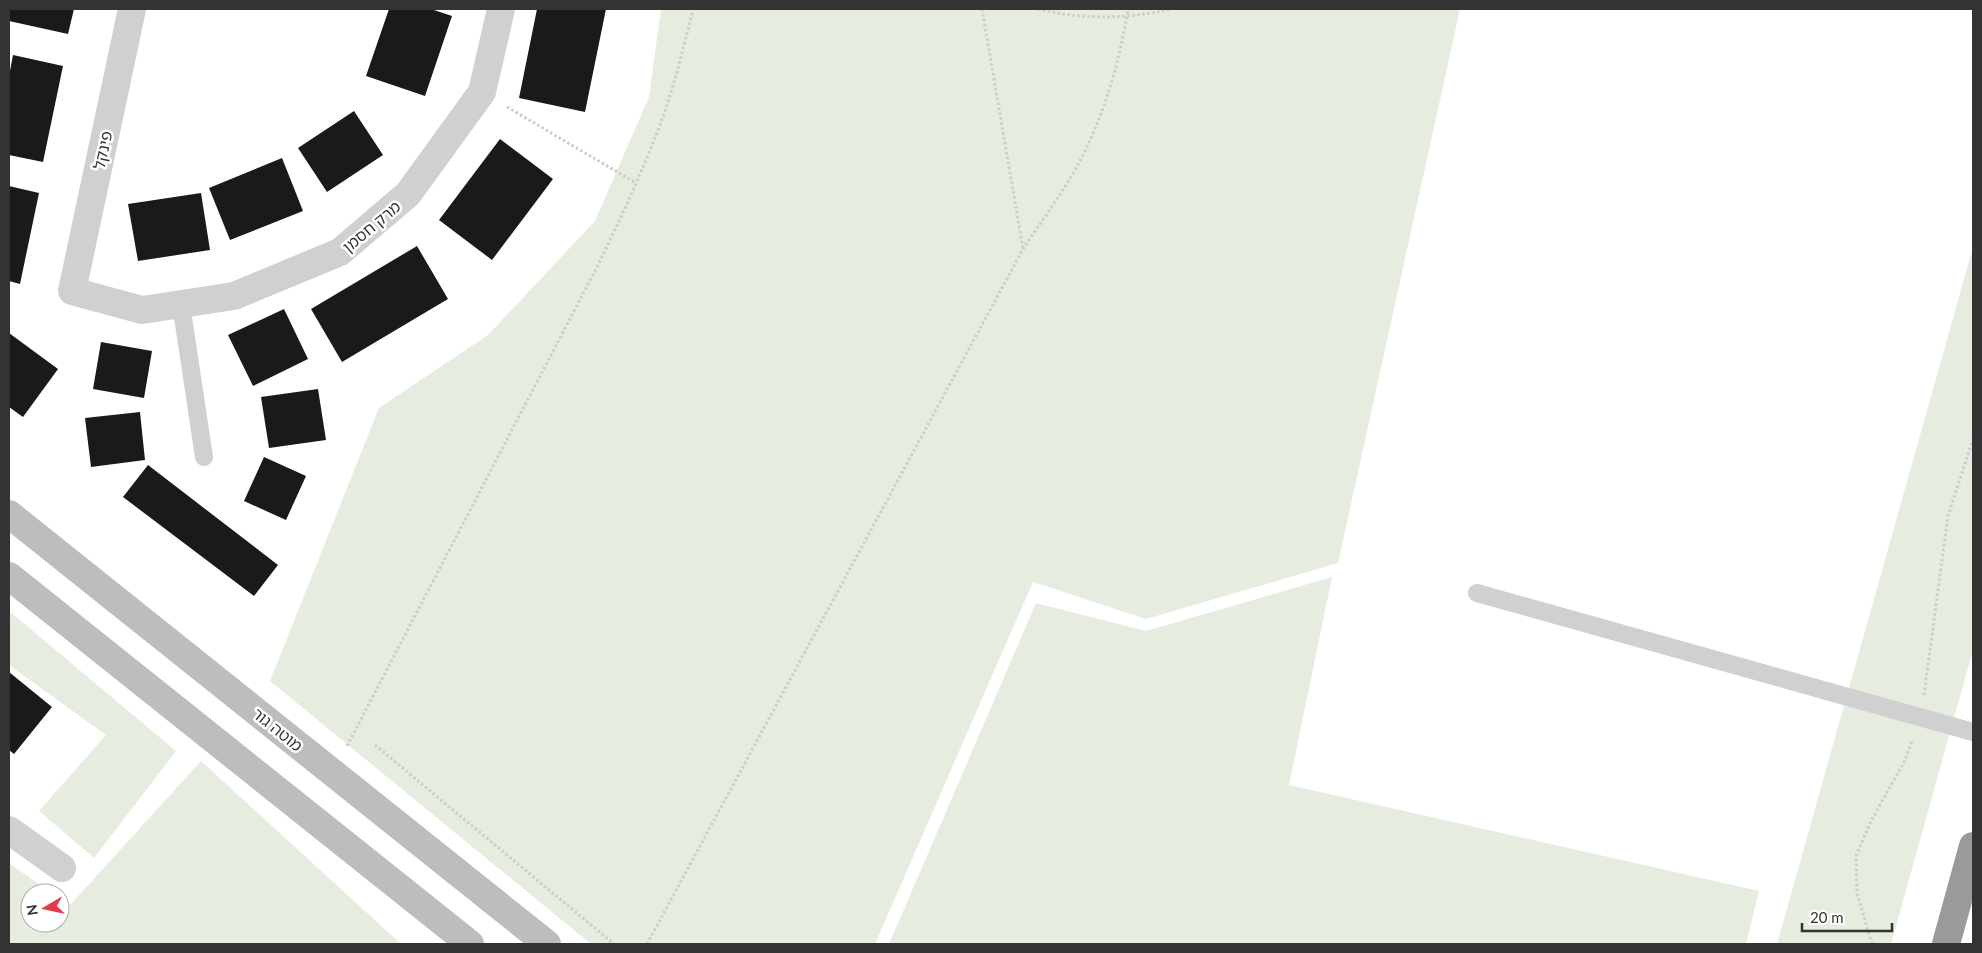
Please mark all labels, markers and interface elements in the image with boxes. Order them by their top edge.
street label: פינקל [89,129,115,171]
street label: מרק חסמן [338,196,404,256]
street label: מוטה גור [249,703,307,755]
north arrow [20,883,70,933]
scale bar [1802,900,1892,932]
text: N [22,903,41,917]
text: 20 m [1810,908,1844,926]

